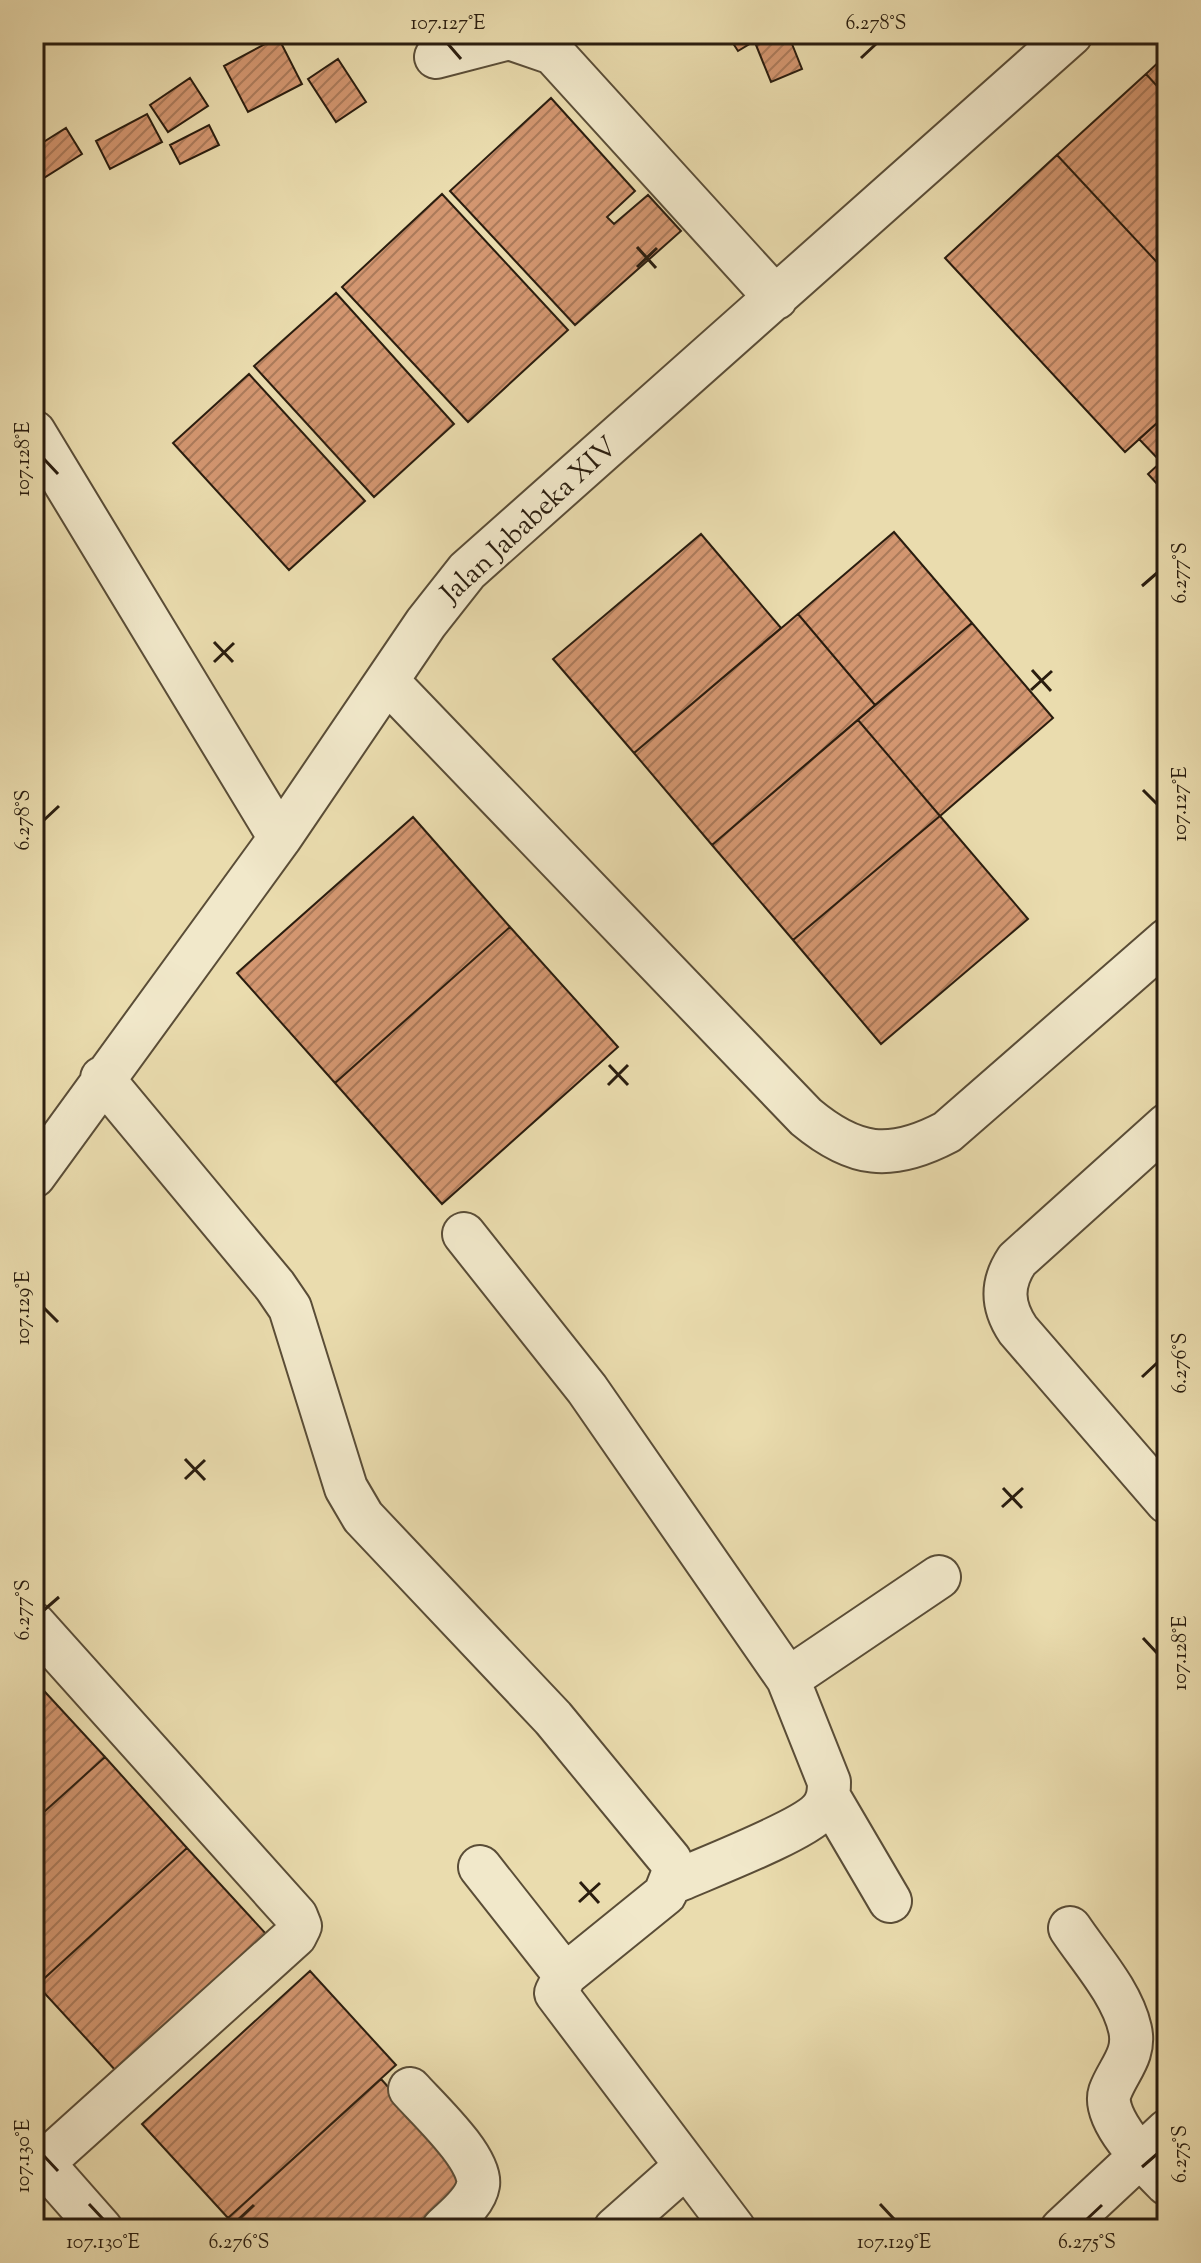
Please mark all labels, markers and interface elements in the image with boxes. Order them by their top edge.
text: 107.127°E [411,10,485,39]
text: 6.278°S [845,10,907,39]
text: 107.128°E [10,422,39,496]
street label: Jalan Jababeka XIV [431,428,627,615]
text: 6.277°S [1167,542,1196,604]
text: 107.127°E [1167,767,1196,841]
text: 6.278°S [10,789,39,851]
text: 107.129°E [10,1271,39,1345]
text: 6.276°S [1167,1332,1196,1394]
text: 6.277°S [10,1579,39,1641]
text: 107.128°E [1167,1616,1196,1690]
text: 107.130°E [10,2119,39,2193]
text: 6.275°S [1167,2125,1196,2183]
text: 107.130°E [66,2229,140,2258]
text: 6.276°S [208,2229,270,2258]
text: 107.129°E [857,2229,931,2258]
text: 6.275°S [1058,2229,1116,2258]

